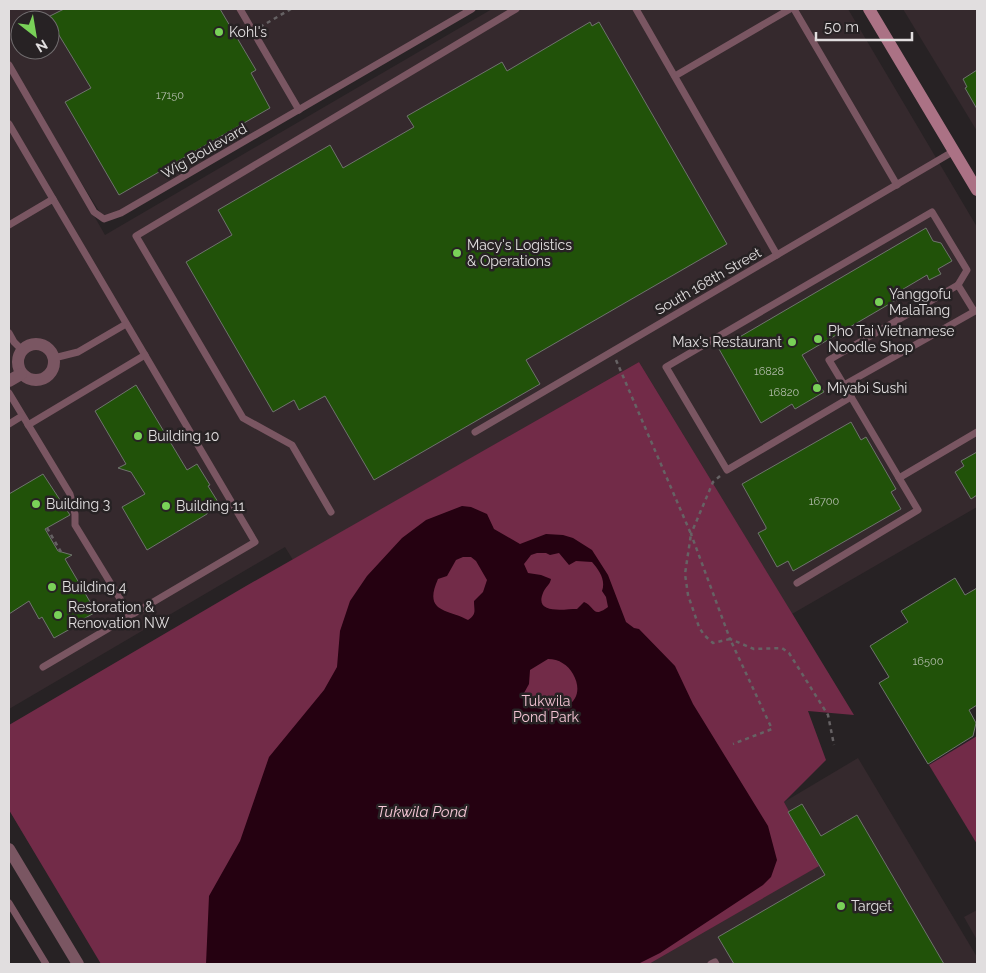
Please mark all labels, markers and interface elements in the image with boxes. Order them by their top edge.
north arrow [10,10,60,60]
scale bar [816,10,912,42]
text: 50 m [824,18,859,36]
place label: Kohl's [229,24,267,40]
marker: Kohl's [213,26,225,38]
text: N [33,37,50,56]
house number: 17150 [156,89,184,102]
street label: Wig Boulevard [158,120,250,182]
place label: Macy's Logistics & Operations [467,237,572,269]
street label: South 168th Street [652,244,764,318]
marker: Macy's Logistics & Operations [451,247,463,259]
place label: Yanggofu MalaTang [889,286,951,318]
marker: Yanggofu MalaTang [873,296,885,308]
place label: Pho Tai Vietnamese Noodle Shop [828,323,954,355]
marker: Pho Tai Vietnamese Noodle Shop [812,333,824,345]
place label: Max's Restaurant [672,334,782,350]
marker: Max's Restaurant [786,336,798,348]
house number: 16828 [754,365,784,378]
place label: Miyabi Sushi [827,380,907,396]
marker: Miyabi Sushi [811,382,823,394]
house number: 16820 [769,386,799,399]
place label: Building 10 [148,428,219,444]
marker: Building 10 [132,430,144,442]
house number: 16700 [809,495,840,508]
place label: Building 3 [46,496,110,512]
marker: Building 3 [30,498,42,510]
place label: Building 11 [176,498,245,514]
marker: Building 11 [160,500,172,512]
place label: Building 4 [62,579,127,595]
marker: Building 4 [46,581,58,593]
place label: Restoration & Renovation NW [68,599,170,631]
marker: Restoration & Renovation NW [52,609,64,621]
house number: 16500 [913,655,944,668]
park label: Tukwila Pond Park [513,693,580,725]
water label: Tukwila Pond [377,803,468,821]
place label: Target [851,898,892,914]
marker: Target [835,900,847,912]

